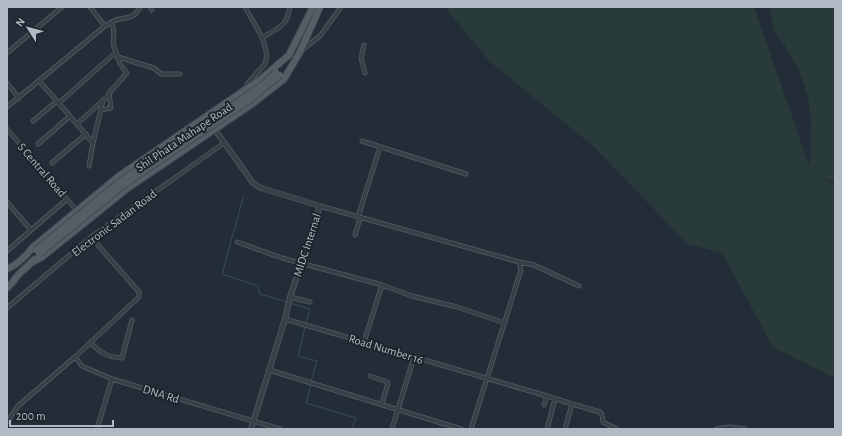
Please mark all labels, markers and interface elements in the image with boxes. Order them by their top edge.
north arrow [8,8,48,48]
text: N [14,16,27,29]
street label: Shil Phata Mahape Road [134,100,234,174]
street label: S Central Road [15,141,69,199]
street label: Electronic Sadan Road [69,187,159,259]
street label: MIDC Internal [291,212,323,278]
street label: Road Number 16 [347,332,425,366]
street label: DNA Rd [141,383,181,405]
scale bar [10,402,113,428]
text: 200 m [16,410,46,422]

